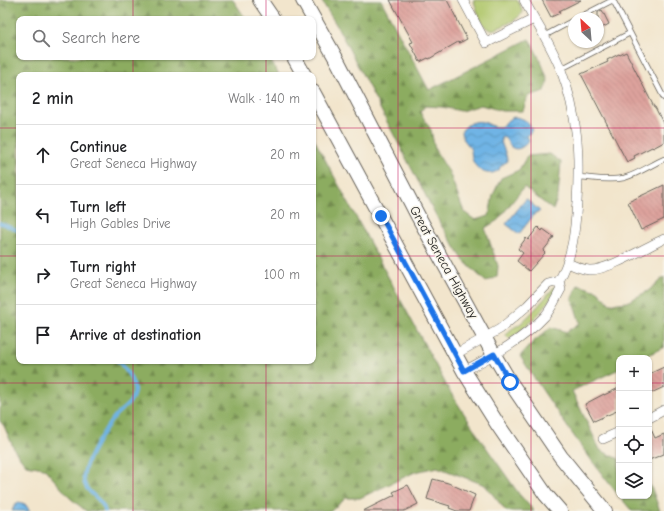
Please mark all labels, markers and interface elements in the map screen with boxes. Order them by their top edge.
north arrow [568,12,604,48]
search box [16,16,316,60]
icon: search [30,27,52,49]
text: Search here [62,29,140,47]
text: 2 min [32,89,73,108]
text: Walk · 140 m [228,91,300,106]
text: Continue [70,138,127,156]
icon: ahead [32,144,54,166]
text: 20 m [270,147,300,162]
text: Great Seneca Highway [70,156,196,171]
text: Turn left [70,198,126,216]
street label: Great Seneca Highway [407,203,481,321]
icon: left [32,204,54,226]
text: 20 m [270,207,300,222]
route end [372,207,390,225]
text: High Gables Drive [70,216,171,231]
text: Turn right [70,258,136,276]
icon: right [32,264,54,286]
text: 100 m [264,267,300,282]
text: Great Seneca Highway [70,276,196,291]
icon: arrive [32,324,54,346]
text: Arrive at destination [70,326,201,344]
map controls [616,355,652,499]
button: + [616,355,652,391]
route start [501,373,519,391]
button: − [616,391,652,427]
button: locate [616,427,652,463]
button: layers [616,463,652,499]

